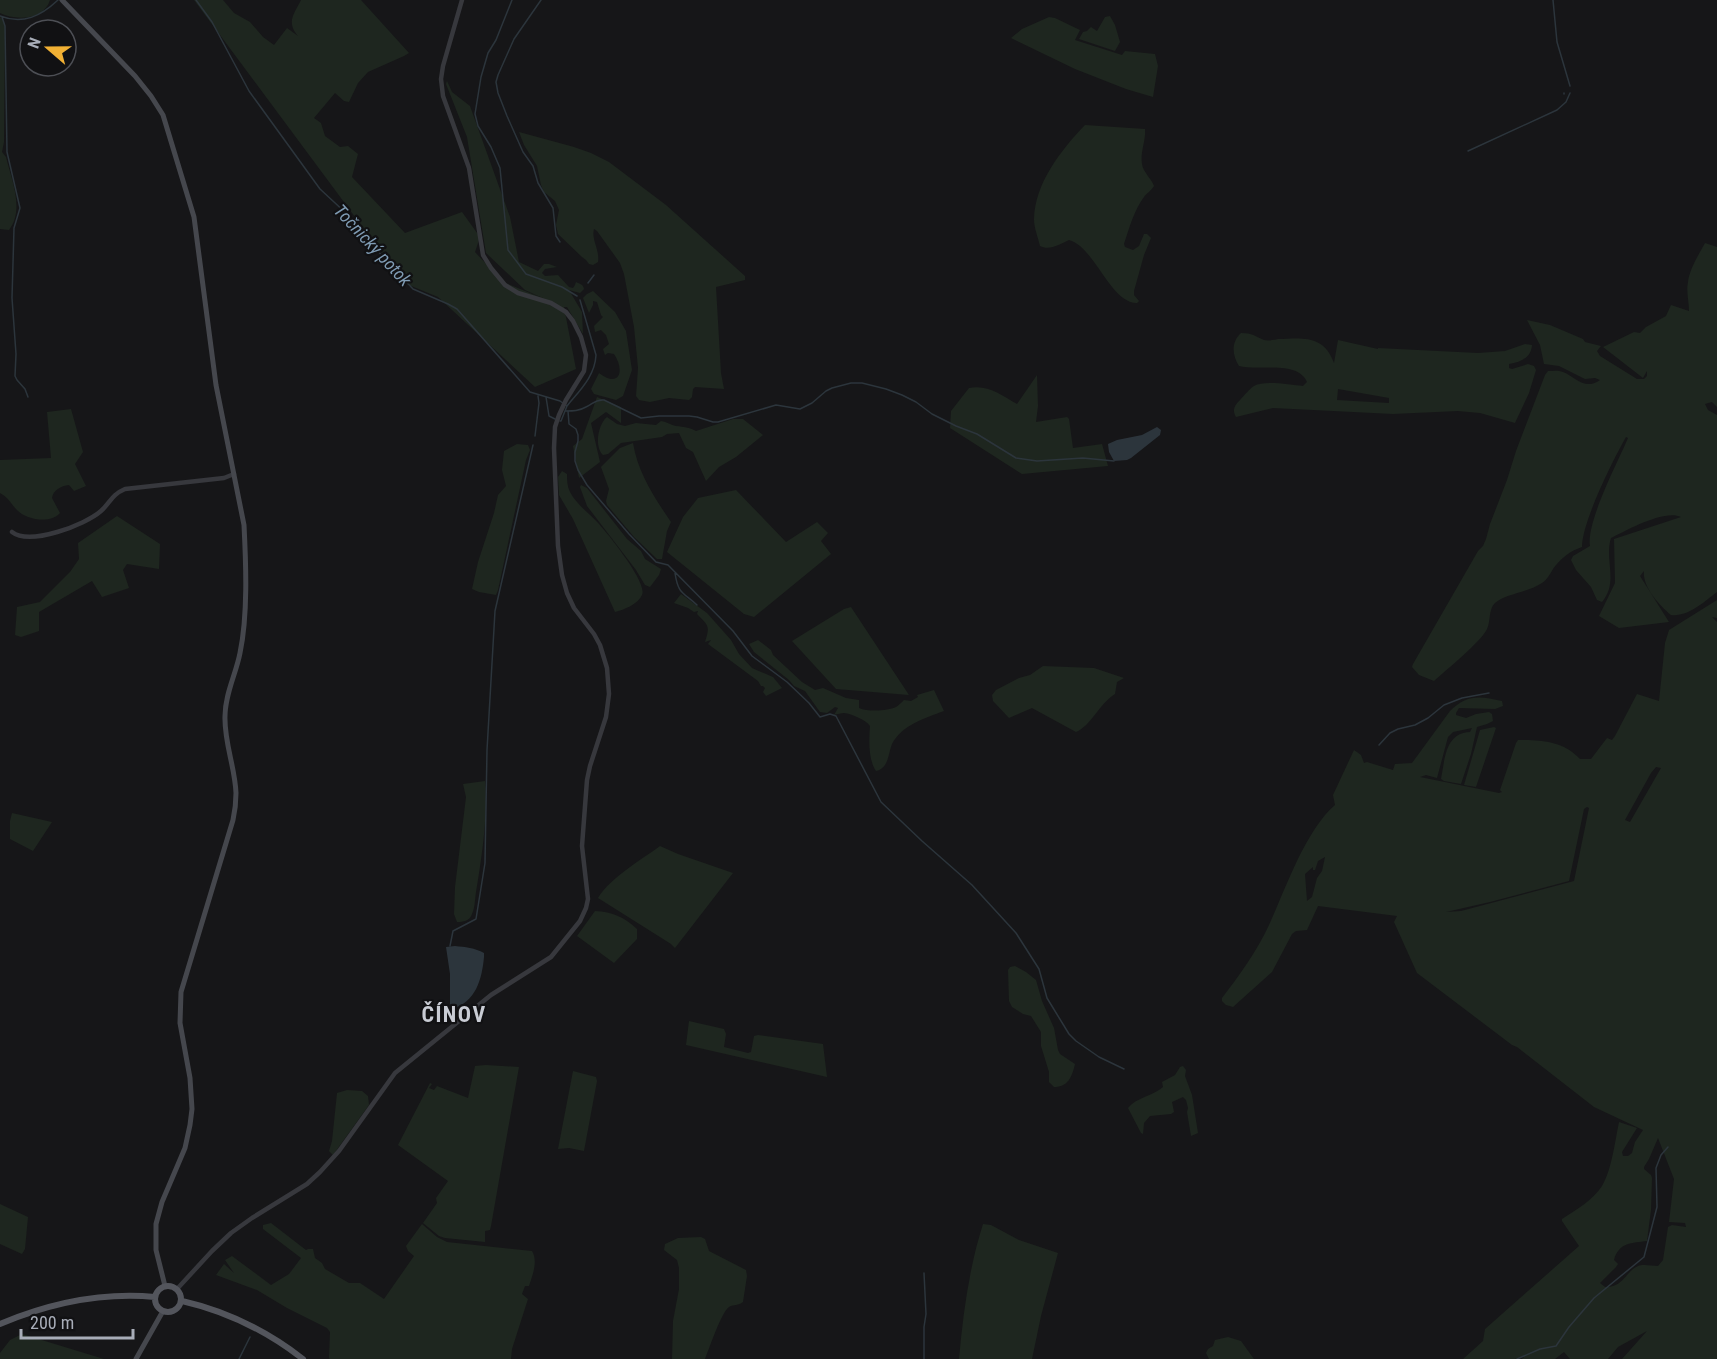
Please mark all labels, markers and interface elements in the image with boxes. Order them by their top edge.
north arrow [18,18,78,78]
text: N [24,35,45,51]
water label: Točnický potok [330,200,417,291]
district label: ČÍNOV [421,1001,487,1027]
scale bar [21,1302,134,1340]
text: 200 m [30,1312,74,1333]

